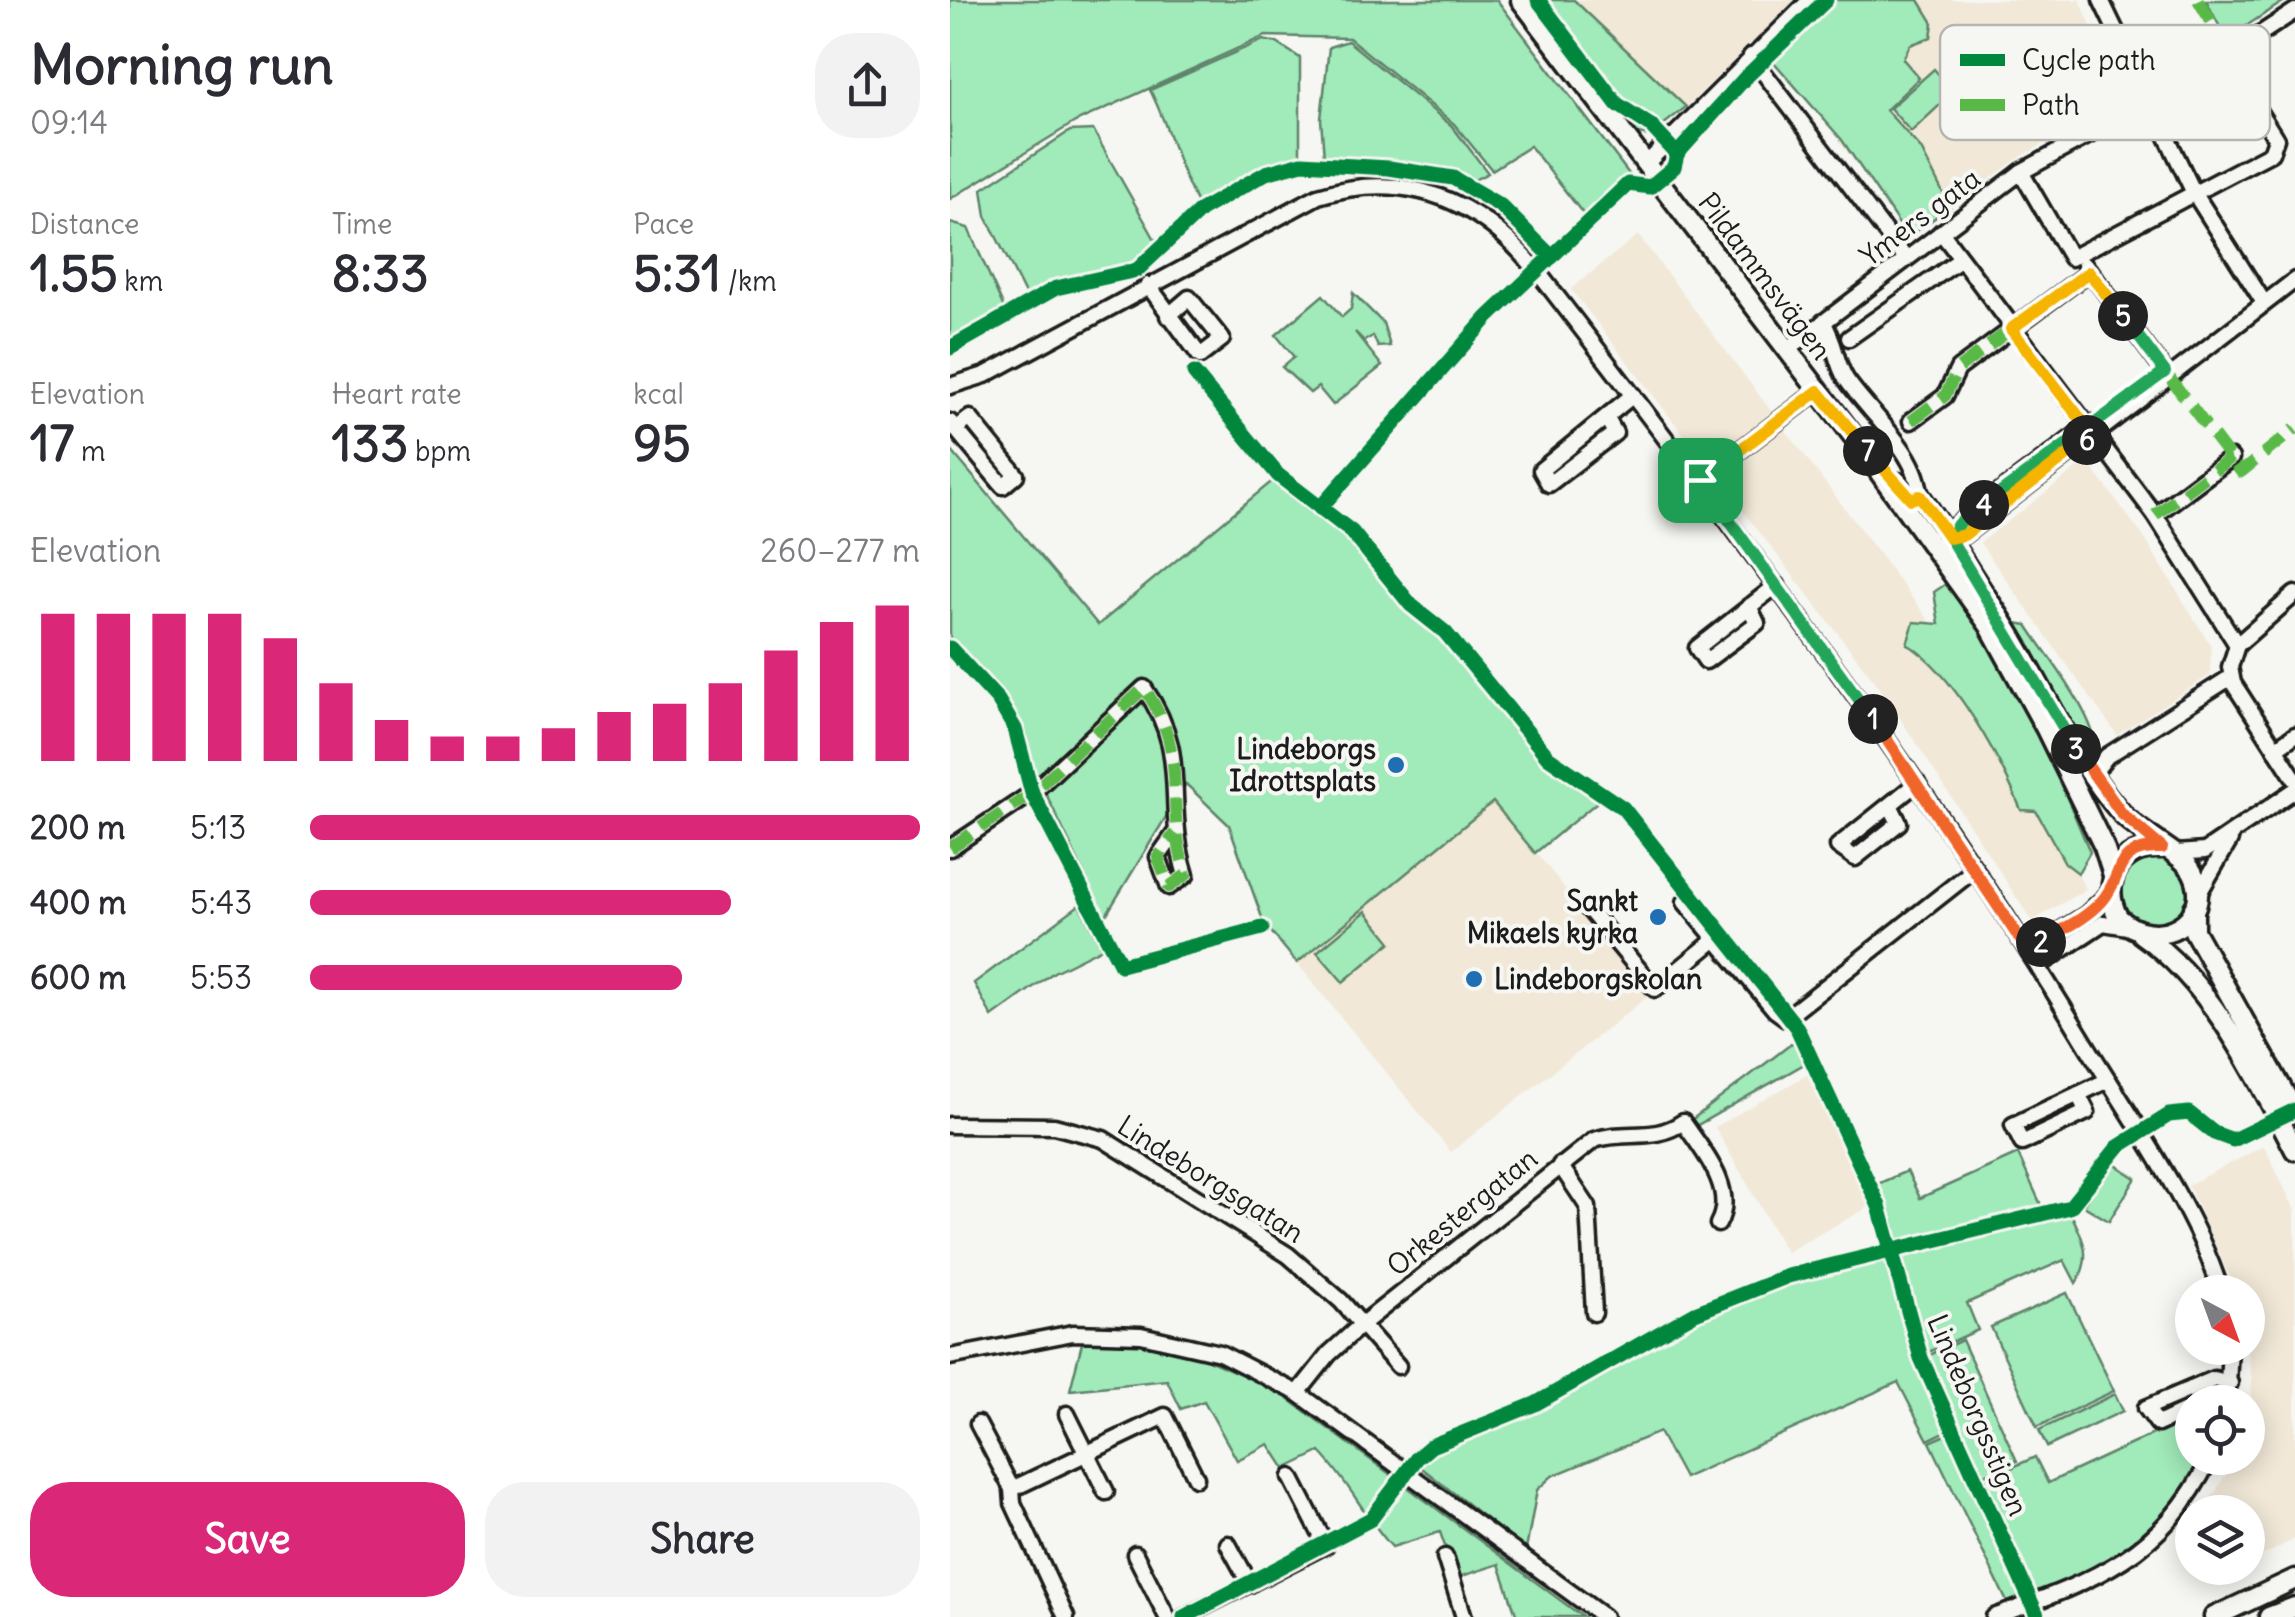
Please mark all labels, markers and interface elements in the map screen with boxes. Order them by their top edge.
legend [1940,25,2270,140]
text: Morning run [30,30,334,99]
button: share [815,33,920,138]
text: Cycle path [2022,42,2156,78]
text: Path [2022,87,2080,123]
text: 09:14 [30,102,108,143]
street label: Ymers gata [1853,160,1987,274]
street label: Pildammsvägen [1690,185,1840,367]
text: Distance [30,206,139,242]
text: Time [332,206,392,242]
text: Pace [633,206,694,242]
text: 1.55 [30,242,118,305]
text: 8:33 [332,242,429,305]
text: 5:31 [633,242,721,305]
text: km [118,263,163,299]
text: /km [721,263,777,299]
pin: 5 [2098,291,2148,341]
text: 5 [2115,298,2131,334]
text: Elevation [30,376,145,412]
text: Heart rate [332,376,462,412]
text: kcal [633,376,684,412]
text: 17 [30,412,74,475]
text: 133 [332,412,408,475]
text: 95 [633,412,691,475]
pin: 6 [2062,415,2112,465]
text: 6 [2079,422,2095,458]
pin: 7 [1843,426,1893,476]
text: m [74,433,106,469]
text: bpm [408,433,471,469]
text: 7 [1861,433,1875,469]
pin [1658,438,1743,523]
icon: arrive [1673,453,1728,508]
pin: 4 [1959,480,2009,530]
text: 4 [1976,487,1992,523]
text: Elevation [30,530,161,571]
text: 260–277 m [760,530,920,571]
pin: 1 [1848,694,1898,744]
text: 1 [1867,701,1879,737]
pin: 3 [2051,724,2101,774]
place label: Lindeborgs Idrottsplats [1229,731,1376,799]
text: 3 [2068,731,2084,767]
marker: Lindeborgs Idrottsplats [1385,754,1407,776]
text: 200 m [30,807,125,848]
text: 5:13 [190,807,247,848]
text: 400 m [30,882,126,923]
text: 5:43 [190,882,252,923]
place label: Sankt Mikaels kyrka [1467,883,1639,951]
marker: Sankt Mikaels kyrka [1647,906,1669,928]
pin: 2 [2016,917,2066,967]
text: 2 [2033,924,2049,960]
text: 600 m [30,957,126,998]
text: 5:53 [190,957,252,998]
place label: Lindeborgskolan [1494,961,1702,997]
marker: Lindeborgskolan [1463,968,1485,990]
street label: Lindeborgsgatan [1111,1107,1311,1251]
street label: Orkestergatan [1379,1140,1545,1284]
north arrow [2175,1275,2265,1365]
map controls [2175,1275,2265,1585]
street label: Lindeborgsstigen [1919,1309,2037,1521]
button: locate [2175,1385,2265,1475]
button: Save [30,1482,465,1597]
button: Share [485,1482,920,1597]
button: layers [2175,1495,2265,1585]

